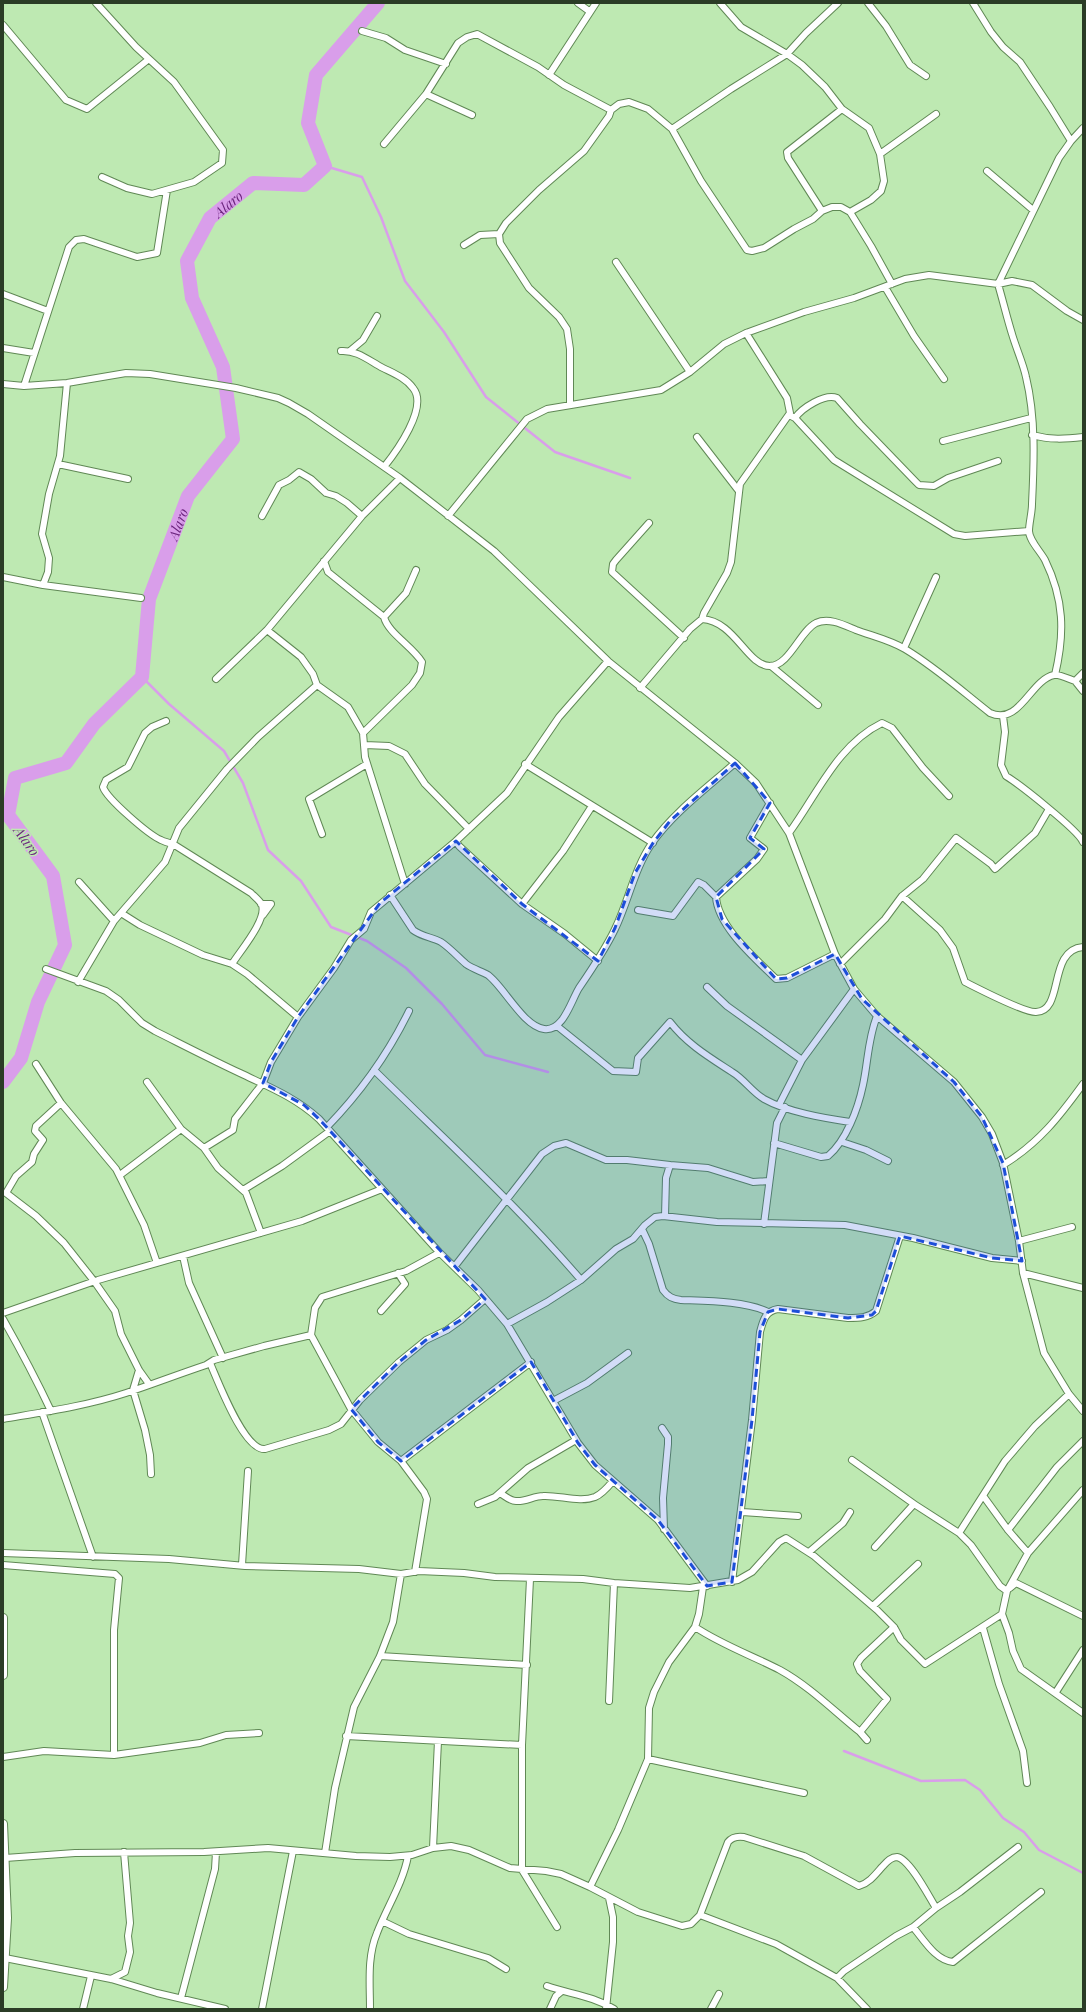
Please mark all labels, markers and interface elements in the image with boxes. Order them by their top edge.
water label: Alaro [208,186,247,222]
water label: Alaro [162,505,192,544]
water label: Alaro [9,821,44,860]

